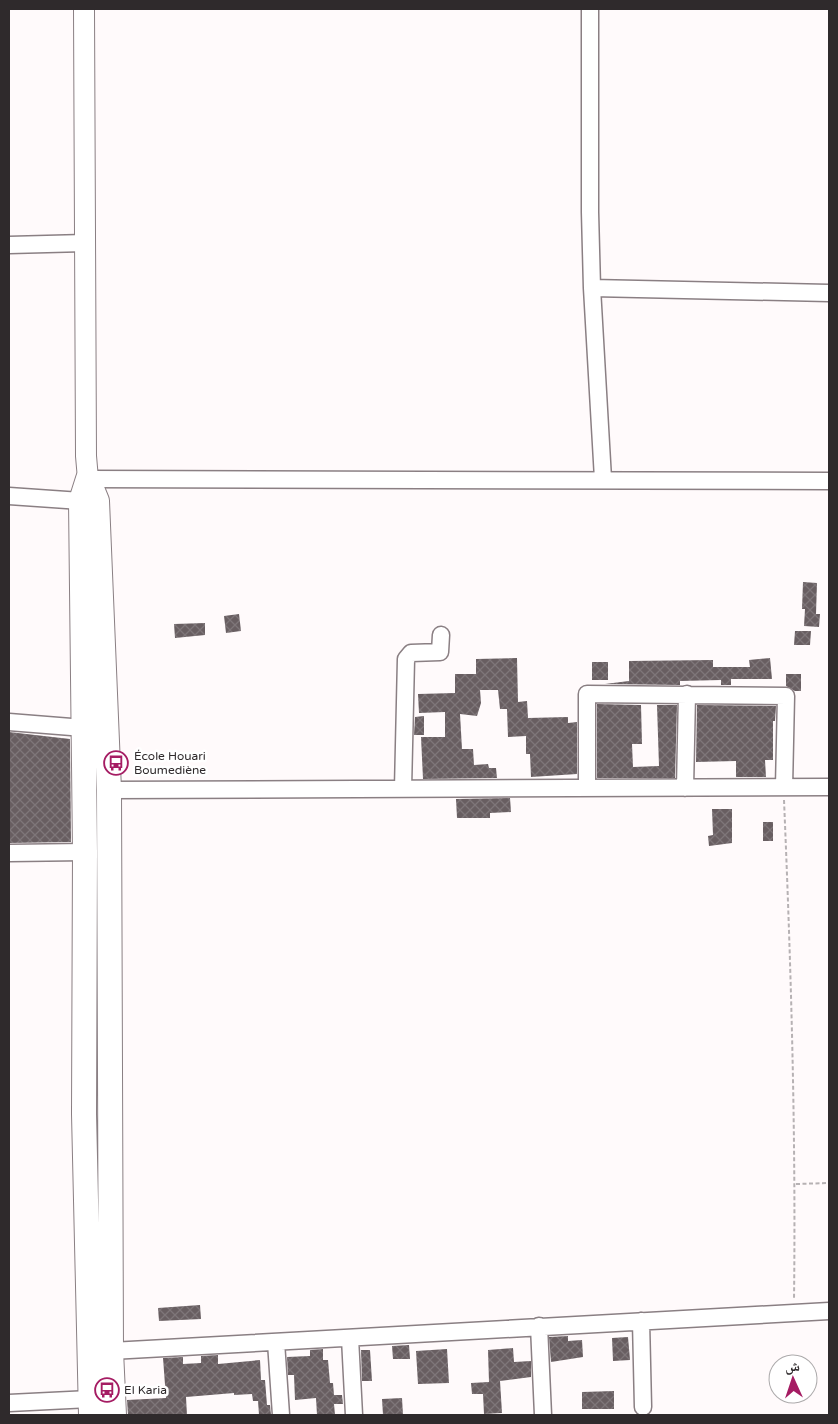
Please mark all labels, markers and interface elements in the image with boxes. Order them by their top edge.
place label: École Houari Boumediène [134,749,206,777]
bus stop icon: École Houari Boumediène [103,750,129,776]
north arrow [768,1354,818,1404]
text: ش [784,1358,800,1375]
bus stop icon: El Karia [94,1377,120,1403]
place label: El Karia [124,1383,167,1397]

